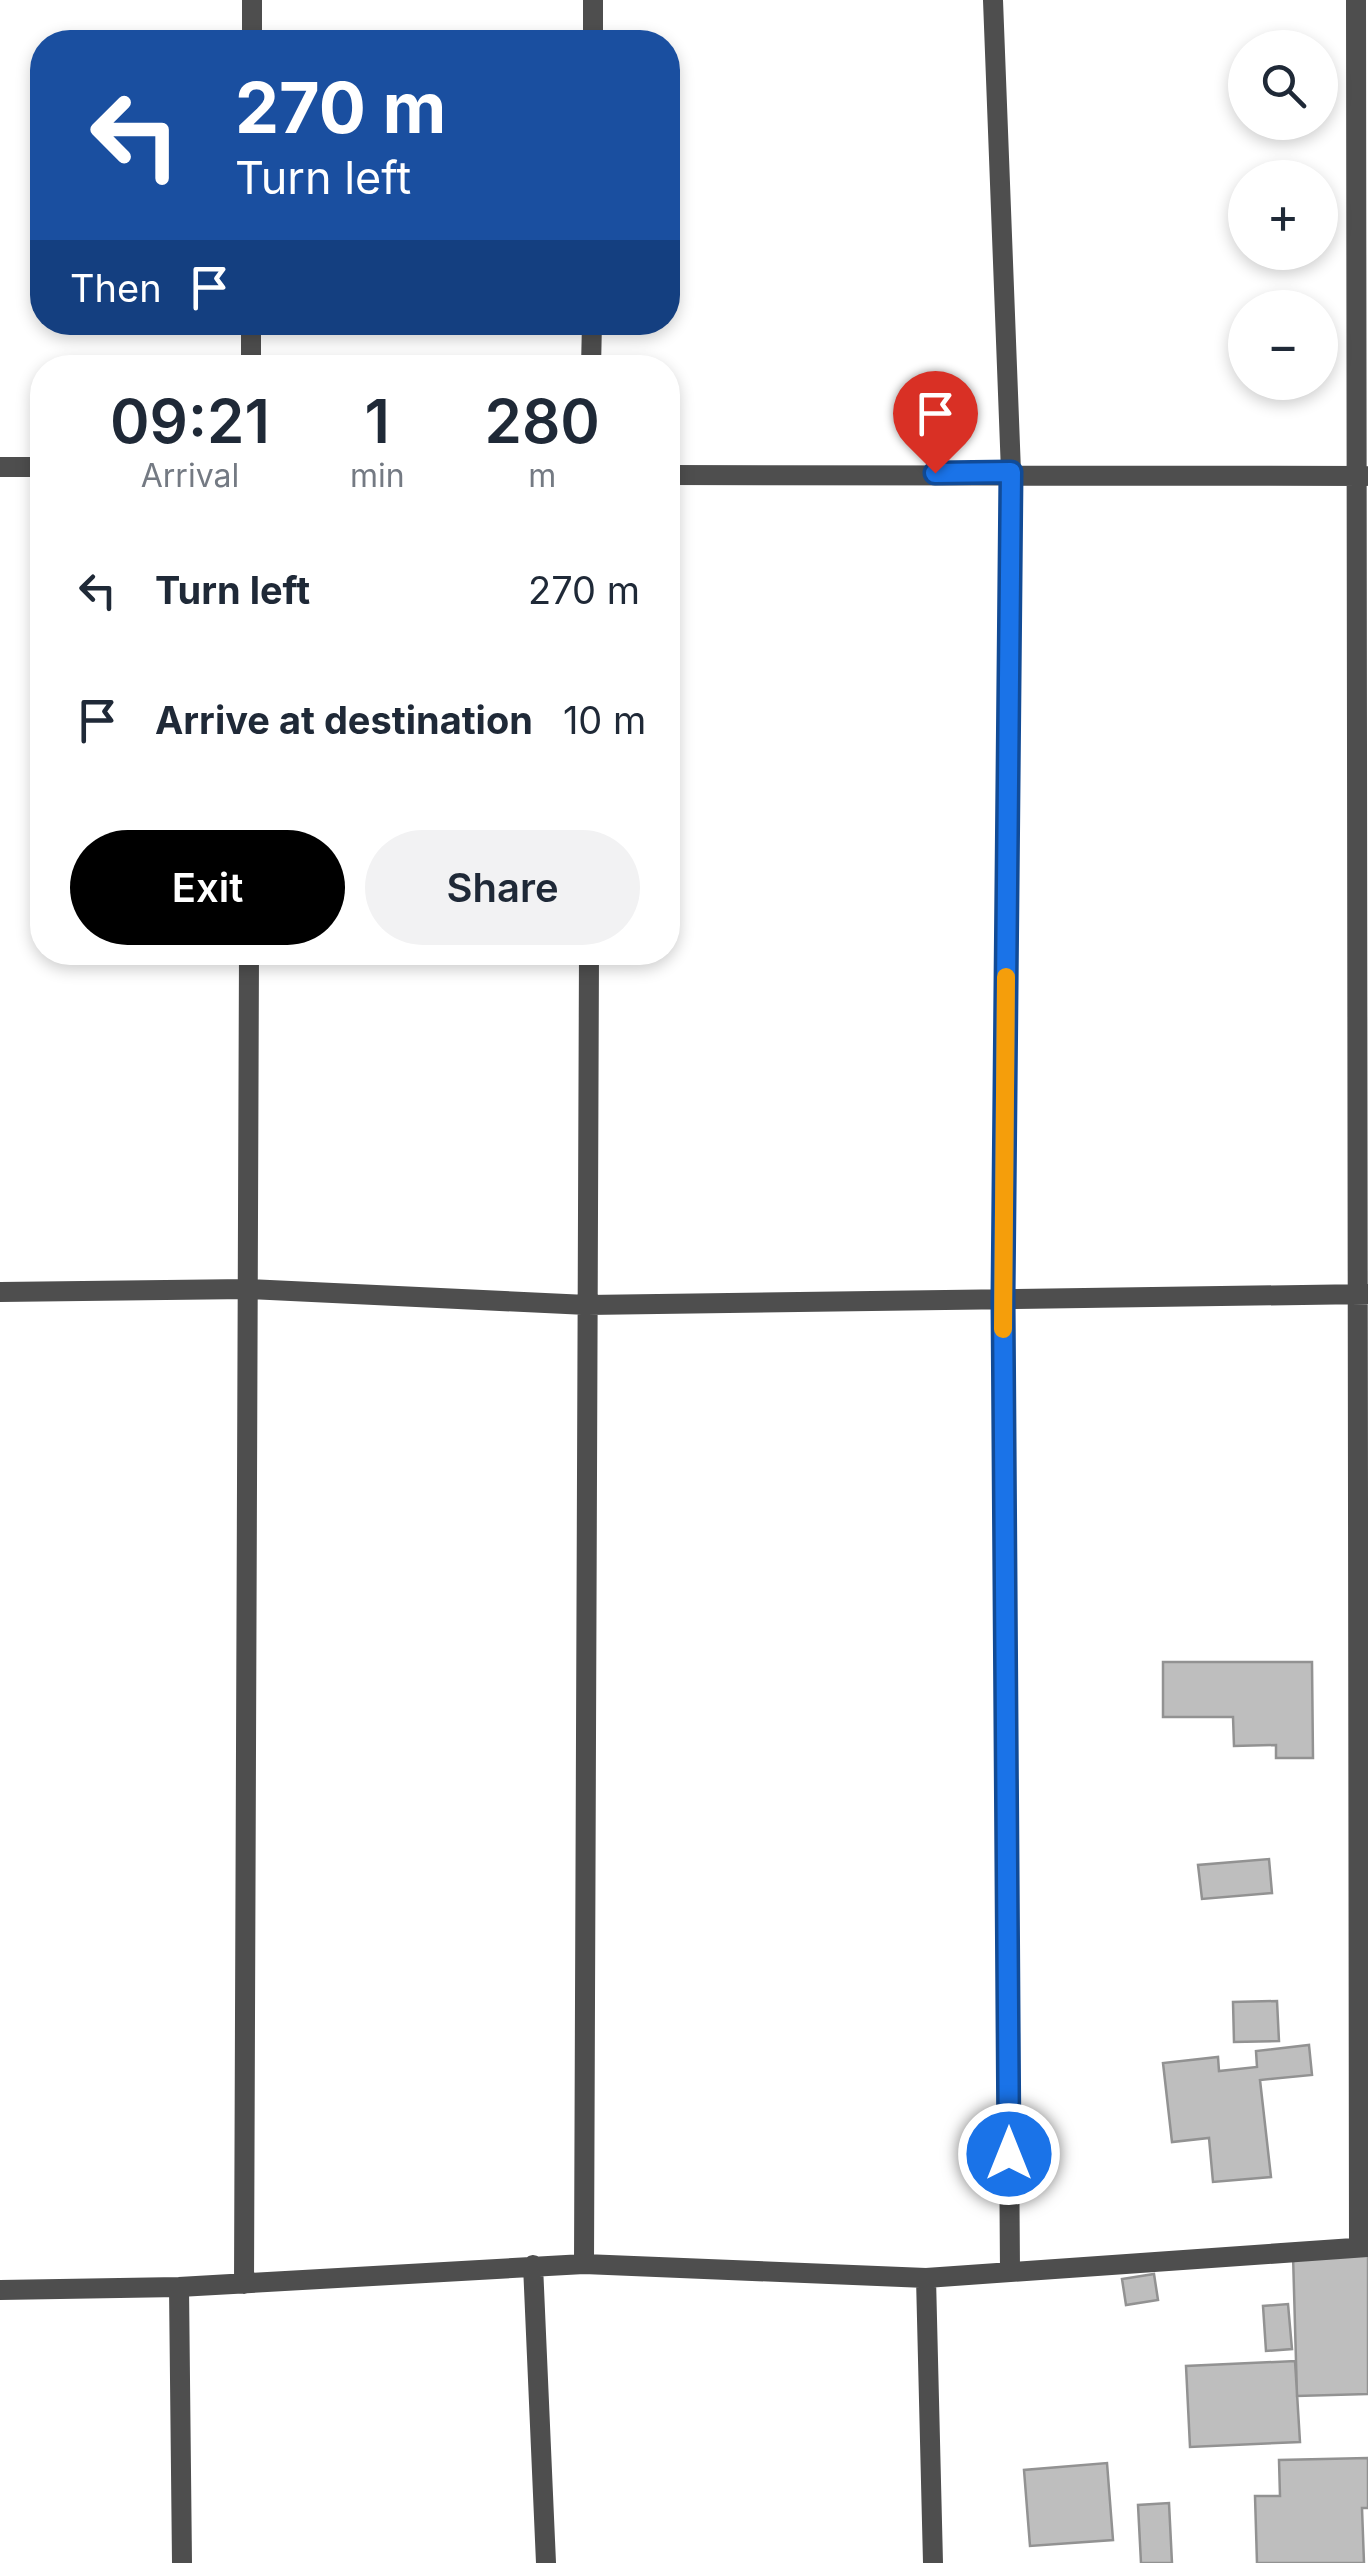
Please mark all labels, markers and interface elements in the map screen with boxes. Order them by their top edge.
map controls [1228,30,1338,400]
button: search [1228,30,1338,140]
text: 270 m [235,65,446,150]
icon: left [70,70,200,200]
text: Turn left [235,150,411,205]
button: + [1228,160,1338,270]
icon: arrive [182,260,237,315]
text: Then [70,265,162,311]
button: − [1228,290,1338,400]
pin [893,371,978,474]
text: 09:21 [110,385,270,457]
text: 1 [365,385,390,457]
text: 280 [485,385,600,457]
icon: arrive [908,386,963,441]
text: Arrival [141,456,239,495]
text: min [350,456,405,495]
text: m [528,456,556,495]
icon: left [70,563,125,618]
text: Turn left [155,567,310,613]
text: 270 m [528,567,640,613]
icon: arrive [70,693,125,748]
text: Arrive at destination [155,697,533,743]
text: 10 m [563,697,646,743]
button: Exit [70,830,345,945]
button: Share [365,830,640,945]
position arrow [957,2102,1061,2206]

